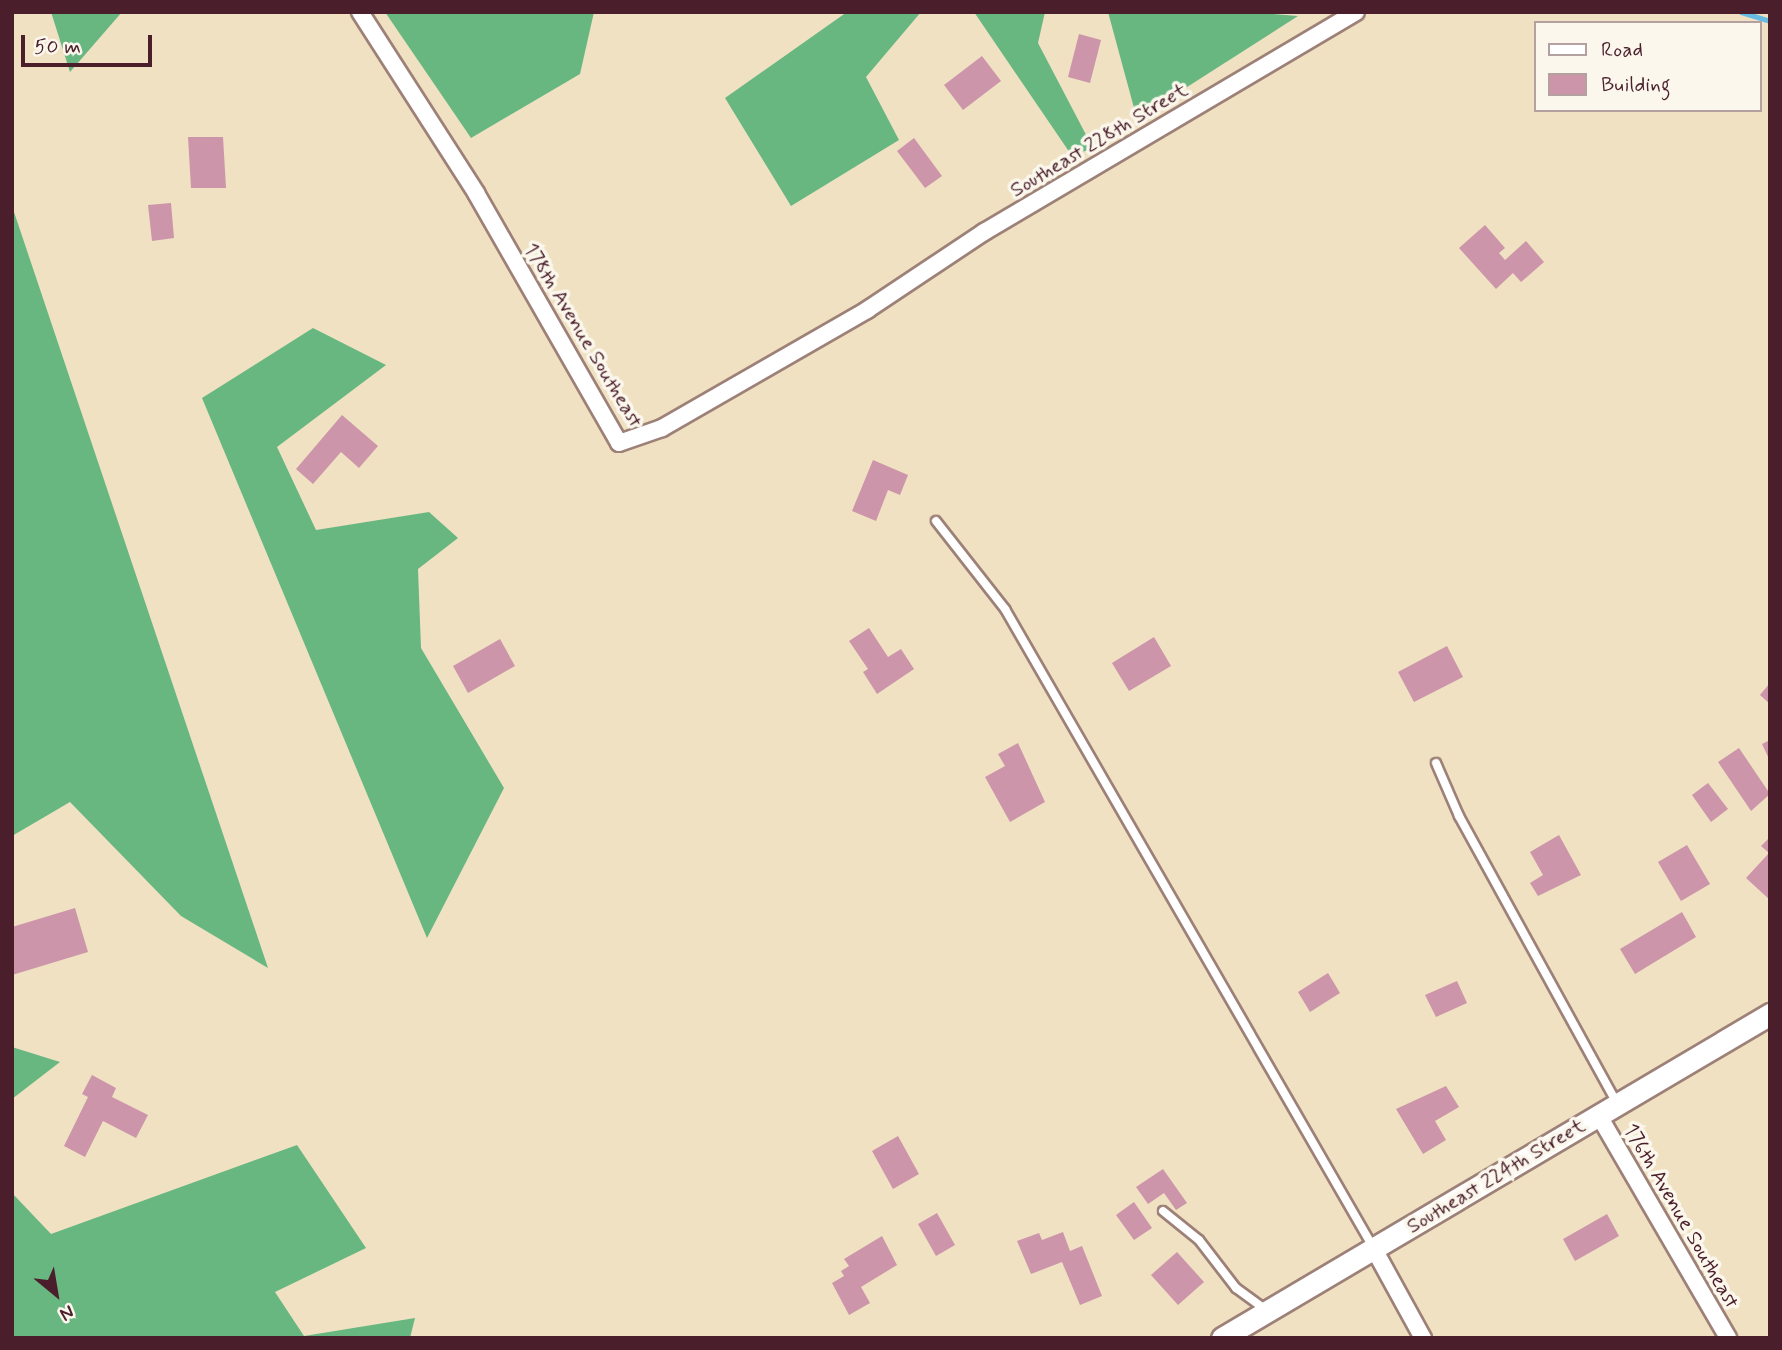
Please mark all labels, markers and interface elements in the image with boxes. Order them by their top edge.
scale bar [24,21,156,65]
legend [1534,21,1761,112]
text: 50 m [34,33,81,61]
text: Road [1601,36,1643,64]
text: Building [1601,71,1671,99]
street label: Southeast 228th Street [1006,77,1192,203]
street label: 178th Avenue Southeast [519,240,647,430]
street label: Southeast 224th Street [1402,1113,1590,1239]
street label: 176th Avenue Southeast [1619,1121,1743,1311]
north arrow [21,1259,91,1329]
text: N [55,1299,78,1327]

